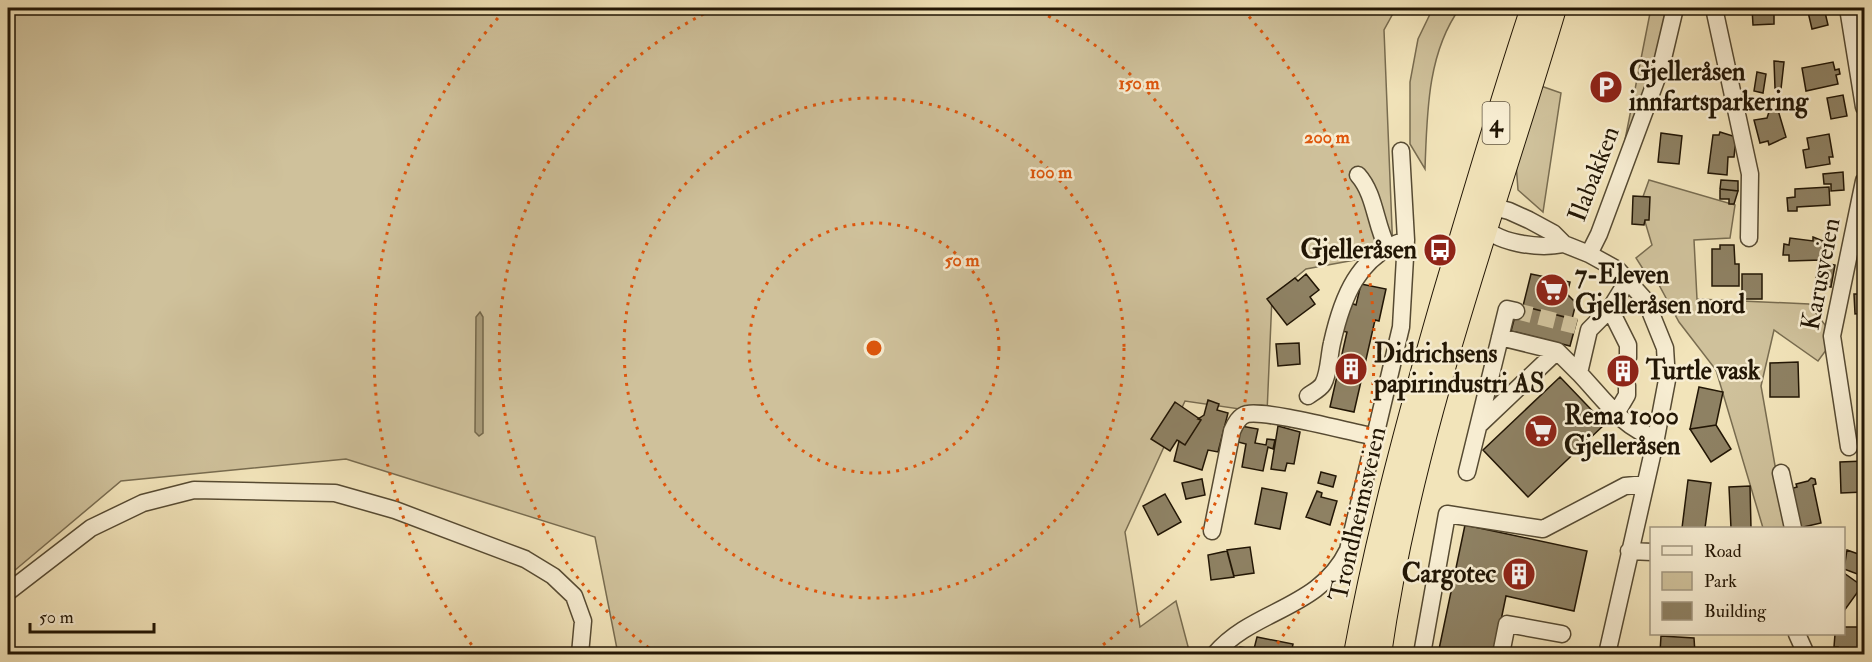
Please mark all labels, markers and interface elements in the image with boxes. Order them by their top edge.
place label: Gjelleråsen innfartsparkering [1628,56,1809,119]
parking icon: Gjelleråsen innfartsparkering [1588,69,1624,105]
text: 150 m [1118,72,1161,95]
road number: 4 [1482,102,1510,144]
street label: Ilabakken [1561,122,1627,226]
text: 200 m [1304,126,1351,149]
text: 100 m [1030,161,1073,184]
street label: Karusveien [1794,215,1848,333]
bus stop icon: Gjelleråsen [1422,232,1458,268]
place label: Gjelleråsen [1301,234,1418,266]
text: 50 m [945,249,980,272]
place label: 7-Eleven Gjelleråsen nord [1575,259,1745,321]
supermarket icon: 7-Eleven Gjelleråsen nord [1534,272,1570,308]
centre of rings [864,338,884,358]
place label: Didrichsens papirindustri AS [1373,338,1544,401]
building icon: Didrichsens papirindustri AS [1333,351,1369,387]
building icon: Turtle vask [1605,353,1641,389]
place label: Turtle vask [1645,355,1761,387]
place label: Rema 1000 Gjelleråsen [1564,400,1681,462]
supermarket icon: Rema 1000 Gjelleråsen [1523,413,1559,449]
street label: Trondheimsveien [1322,424,1394,604]
legend [1650,527,1845,635]
text: Road [1704,540,1742,563]
building icon: Cargotec [1501,556,1537,592]
place label: Cargotec [1402,558,1497,591]
text: Park [1704,570,1737,593]
scale bar [30,596,154,634]
text: Building [1704,600,1767,623]
text: 50 m [39,606,74,629]

